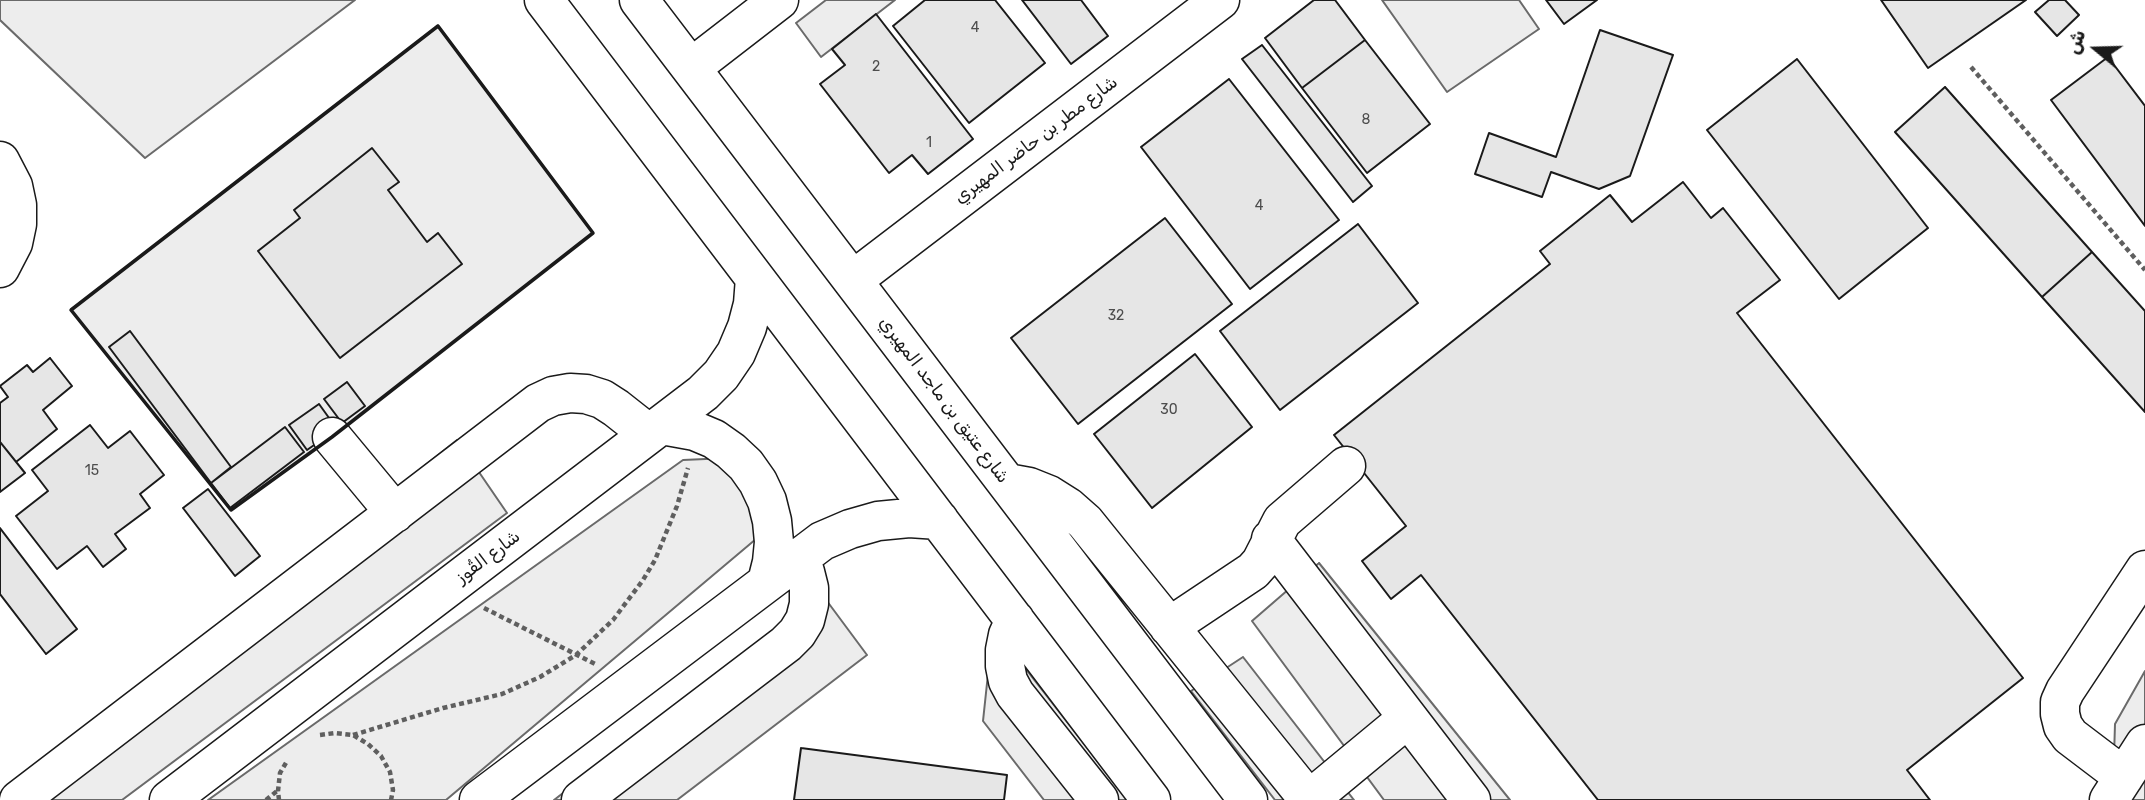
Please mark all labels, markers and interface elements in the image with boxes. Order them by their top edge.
north arrow [2061,14,2131,84]
house number: 4 [971,20,979,36]
text: ش [2061,27,2090,57]
house number: 2 [872,59,880,75]
street label: شارع مطر بن حاضر المهيري [950,71,1122,209]
house number: 8 [1362,112,1370,128]
house number: 1 [926,135,932,151]
house number: 4 [1255,198,1263,214]
house number: 32 [1108,308,1124,324]
street label: شارع عتيق بن ماجد المهيري [874,312,1014,488]
house number: 30 [1160,402,1178,418]
house number: 15 [85,463,99,479]
street label: شارع القُوز [451,526,525,588]

